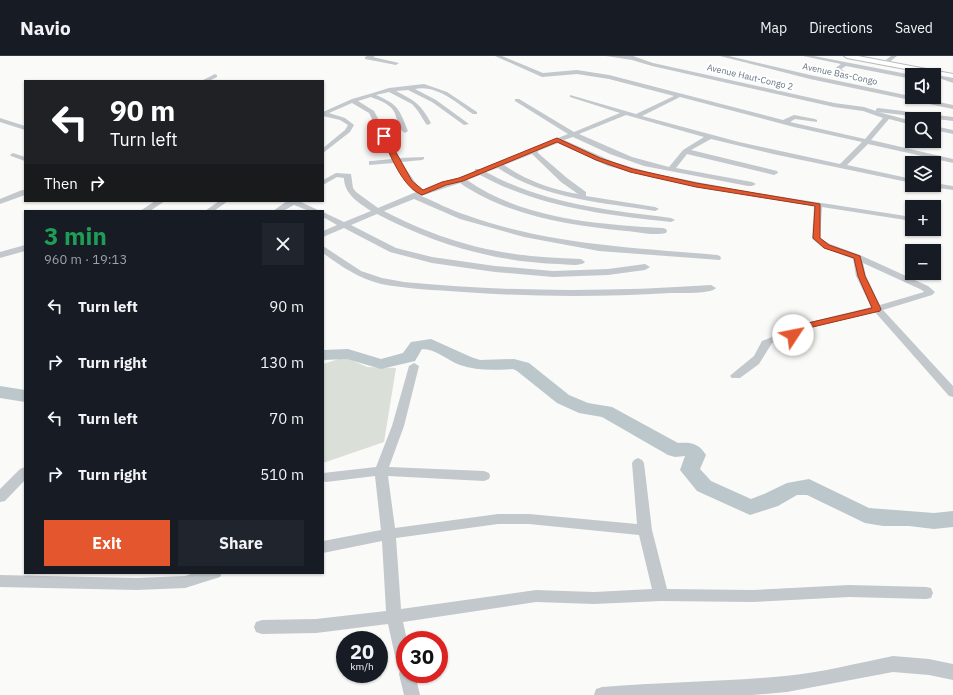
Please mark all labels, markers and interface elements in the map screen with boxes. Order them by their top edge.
text: Navio [20,16,71,40]
text: Map [760,19,787,37]
text: Directions [809,19,873,37]
text: Saved [895,19,933,37]
street label: Avenue Bas-Congo [802,60,879,87]
street label: Avenue Haut-Congo 2 [706,61,794,92]
map controls [905,68,941,280]
button: sound [905,68,941,104]
text: 90 m [110,92,175,129]
icon: left [44,96,96,148]
button: search [905,112,941,148]
pin [367,119,401,153]
icon: arrive [373,125,395,147]
text: Turn left [110,128,178,151]
button: layers [905,156,941,192]
icon: right [86,172,108,194]
text: Then [44,174,78,193]
button: + [905,200,941,236]
text: 3 min [44,220,107,252]
button: close [262,223,304,265]
button: − [905,244,941,280]
text: 960 m · 19:13 [44,251,127,268]
icon: left [44,295,66,317]
text: Turn left [78,297,138,316]
text: 90 m [269,297,304,316]
position arrow [772,314,814,356]
icon: right [44,351,66,373]
text: Turn right [78,353,147,372]
text: 130 m [260,353,304,372]
icon: left [44,407,66,429]
text: Turn left [78,409,138,428]
text: 70 m [269,409,304,428]
icon: right [44,463,66,485]
text: Turn right [78,465,147,484]
text: 510 m [260,465,304,484]
button: Exit [44,520,170,566]
button: Share [178,520,304,566]
speed limit sign: 30 [396,631,448,683]
text: 20 [350,638,374,665]
text: km/h [350,660,374,673]

